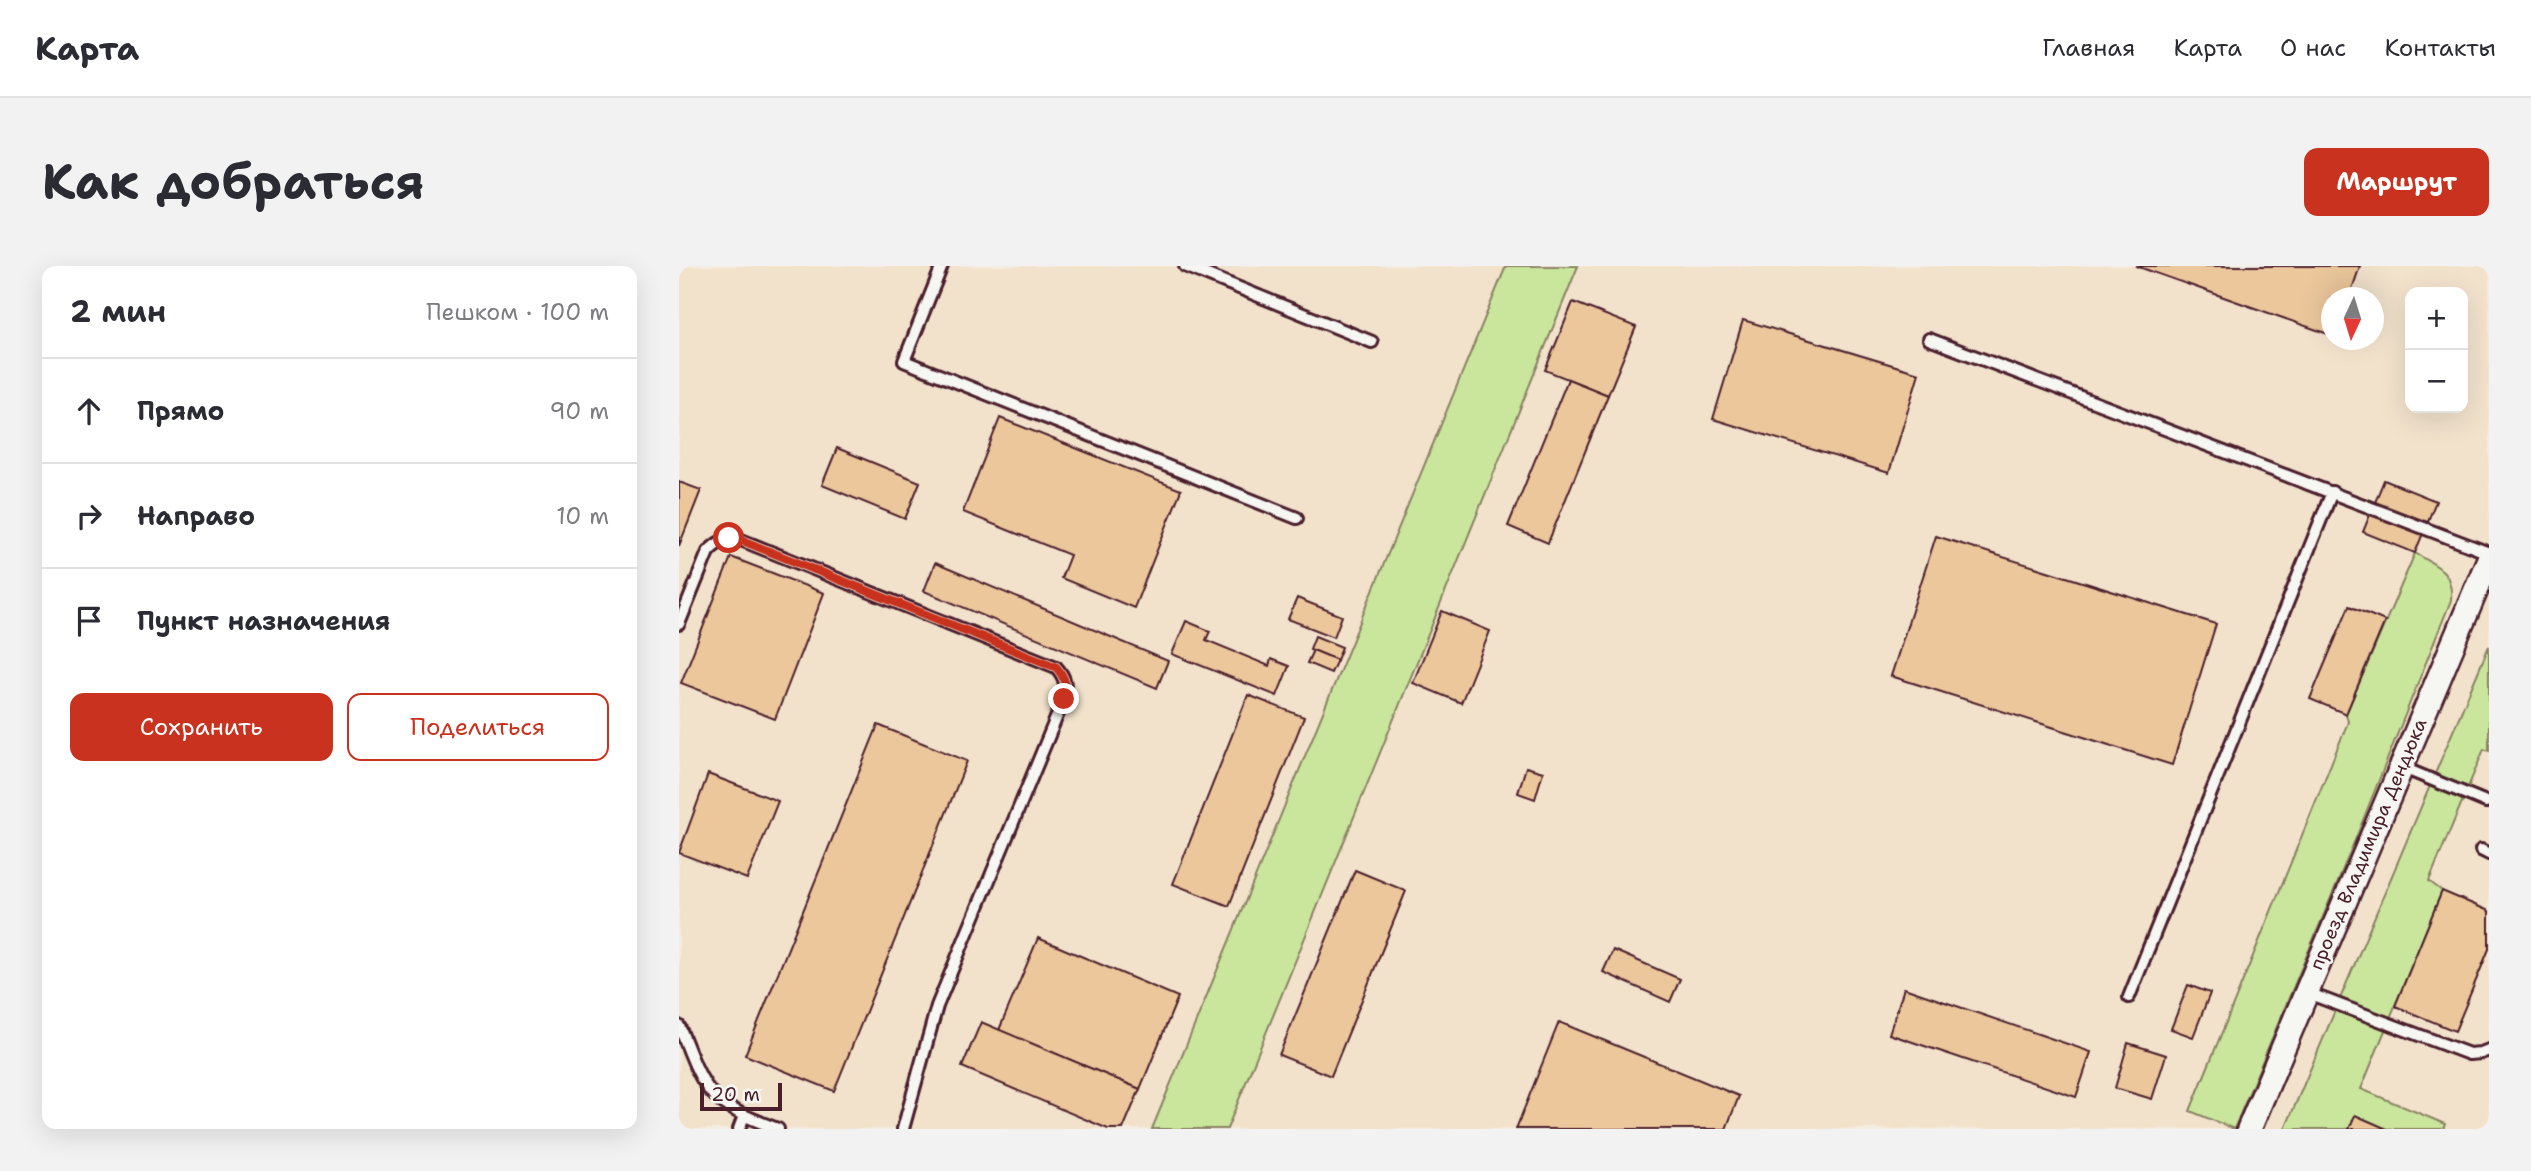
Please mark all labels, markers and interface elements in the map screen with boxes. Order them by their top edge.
text: Карта [35,26,139,71]
text: Главная [2042,32,2135,64]
text: Карта [2173,32,2242,64]
text: О нас [2280,32,2346,64]
text: Контакты [2384,32,2496,64]
button: Маршрут [2304,148,2489,216]
text: Как добраться [42,149,424,215]
north arrow [2321,287,2384,350]
map controls [2405,287,2468,413]
button: + [2405,287,2468,350]
text: 2 мин [70,291,166,332]
text: Пешком · 100 m [426,297,609,327]
button: − [2405,350,2468,413]
icon: ahead [70,392,108,430]
text: Прямо [137,393,225,428]
text: 90 m [549,396,609,426]
icon: right [70,497,108,535]
text: Направо [137,498,255,533]
text: 10 m [556,501,609,531]
route start [713,522,744,553]
icon: arrive [70,602,108,640]
text: Пункт назначения [137,603,390,638]
route end [1048,683,1079,714]
button: Сохранить [70,693,333,761]
button: Поделиться [347,693,609,761]
street label: проезд Владимира Дендюка [2304,714,2433,974]
scale bar [700,1080,782,1112]
text: 20 m [711,1082,760,1107]

